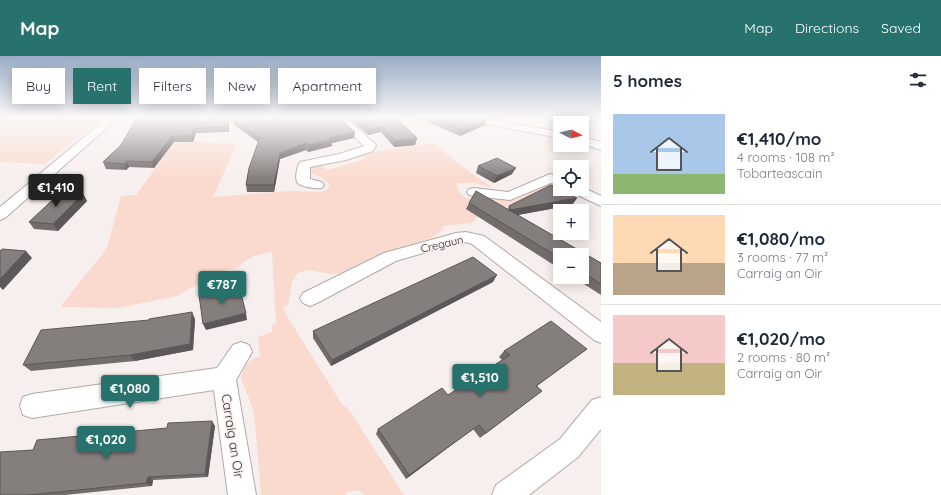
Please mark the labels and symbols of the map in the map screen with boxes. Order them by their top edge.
north arrow [553,116,589,152]
pin: €1,410 [23,174,89,208]
street label: Cregaun [419,232,465,256]
pin: €787 [198,271,246,305]
pin: €1,510 [447,364,513,398]
pin: €1,080 [97,375,163,409]
street label: Carraig an Oir [218,393,248,479]
pin: €1,020 [73,426,139,460]

